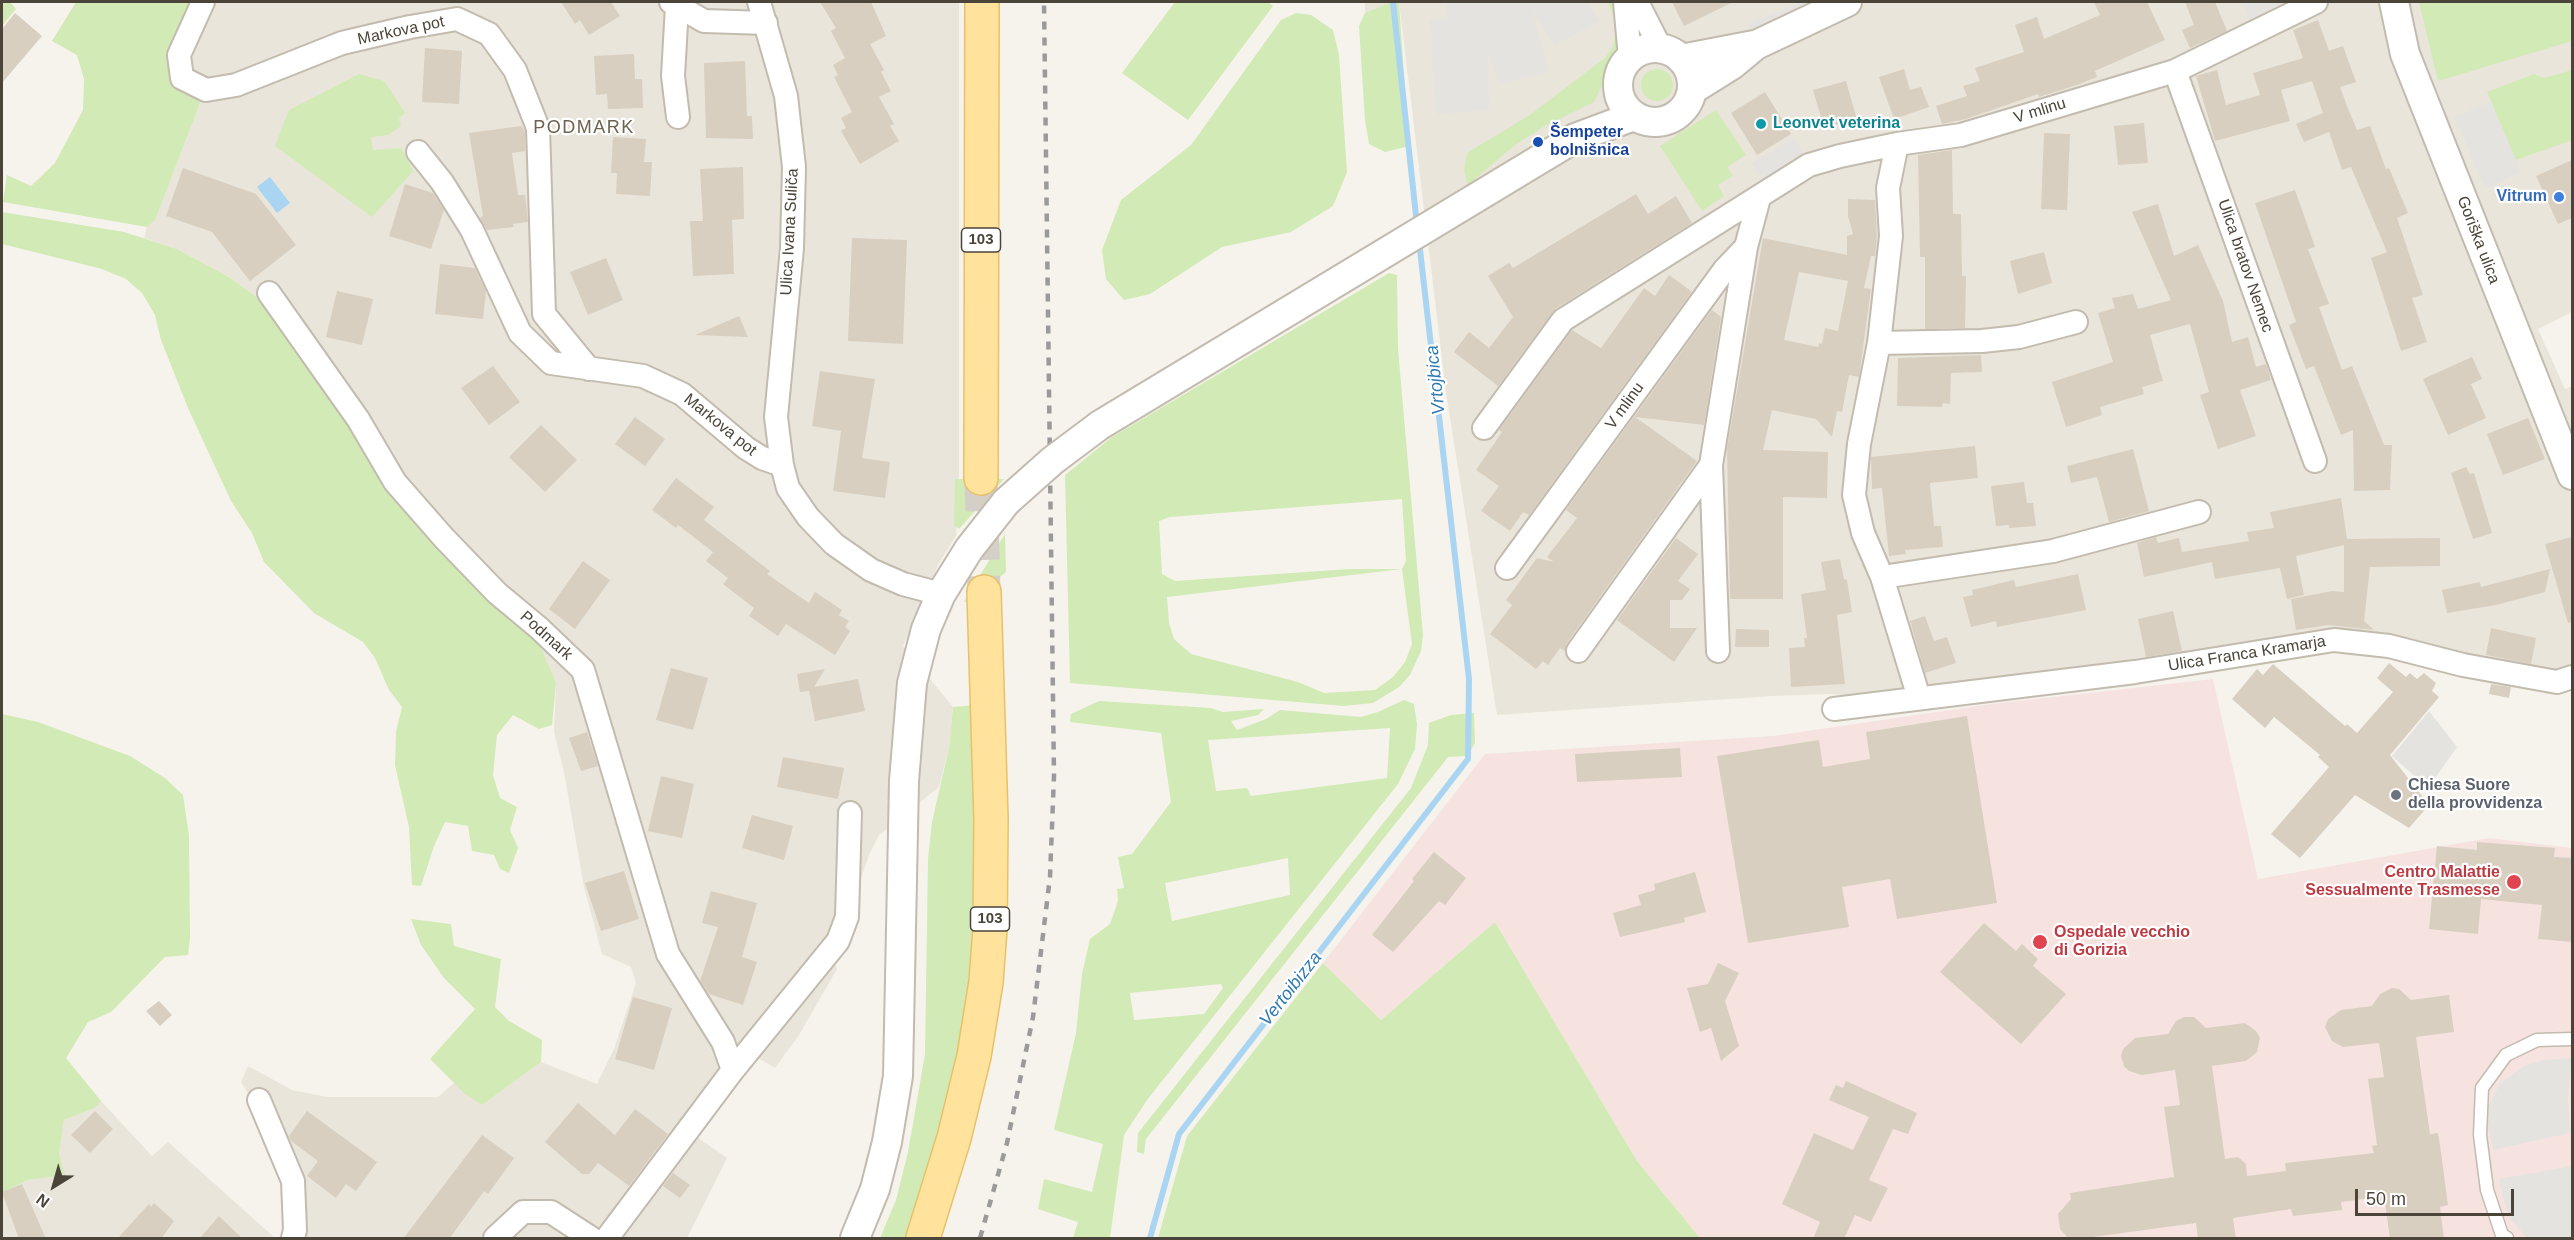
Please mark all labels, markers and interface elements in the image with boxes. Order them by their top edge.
street label: Markova pot [356,12,446,50]
street label: V mlinu [2012,94,2068,128]
place label: Leonvet veterina [1773,114,1900,134]
district label: PODMARK [533,117,635,139]
marker: Leonvet veterina [1754,117,1768,131]
place label: Šempeter bolnišnica [1550,123,1629,161]
marker: Šempeter bolnišnica [1531,135,1545,149]
street label: Ulica Ivana Suliča [777,168,803,296]
place label: Vitrum [2497,187,2547,207]
marker: Vitrum [2552,190,2566,204]
street label: Goriška ulica [2452,193,2504,287]
street label: Ulica bratov Nemec [2213,197,2277,335]
road number: 103 [962,228,1000,252]
water label: Vrtojbica [1422,344,1450,416]
street label: V mlinu [1602,379,1648,433]
street label: Markova pot [680,390,760,460]
street label: Podmark [516,607,576,665]
street label: Ulica Franca Kramarja [2167,632,2327,676]
place label: Chiesa Suore della provvidenza [2408,776,2542,814]
marker: Chiesa Suore della provvidenza [2389,788,2403,802]
place label: Centro Malattie Sessualmente Trasmesse [2305,863,2500,901]
marker: Centro Malattie Sessualmente Trasmesse [2505,873,2523,891]
road number: 103 [970,907,1010,931]
place label: Ospedale vecchio di Gorizia [2054,923,2190,961]
marker: Ospedale vecchio di Gorizia [2031,933,2049,951]
water label: Vertoibizza [1255,948,1327,1030]
north arrow [24,1156,84,1216]
scale bar [2358,1177,2517,1215]
text: 50 m [2366,1189,2406,1209]
text: N [33,1191,53,1211]

